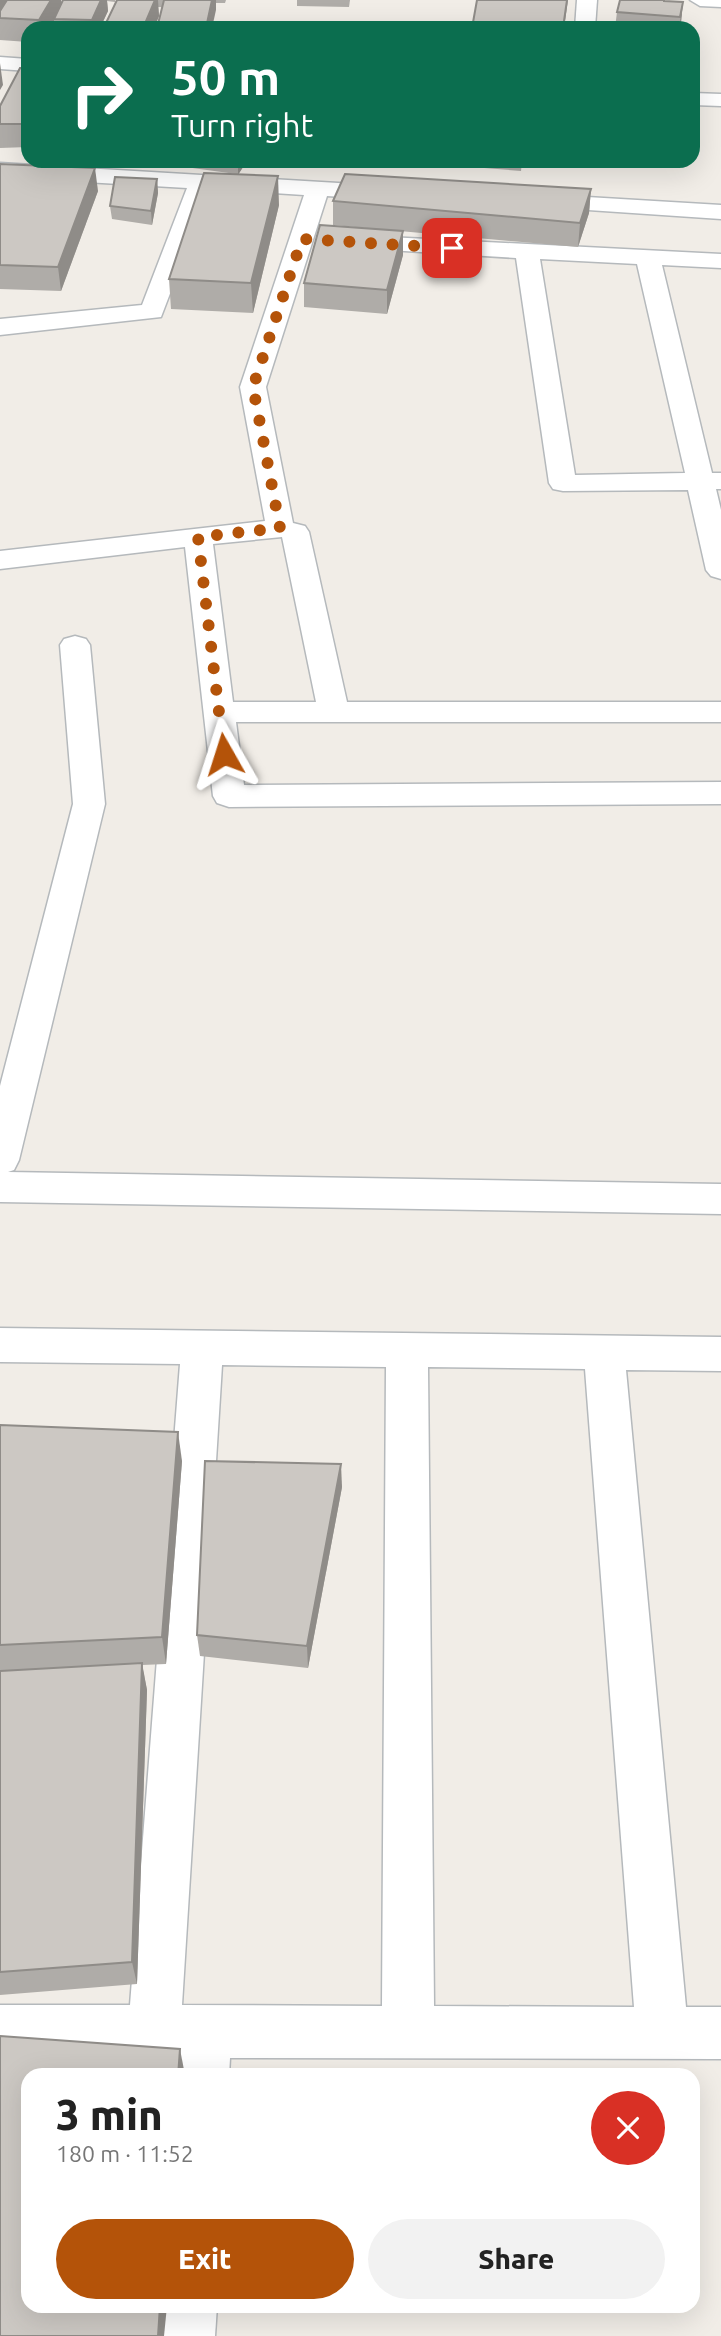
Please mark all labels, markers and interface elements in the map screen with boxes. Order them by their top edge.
icon: right [56,49,147,140]
text: 50 m [171,49,280,104]
text: Turn right [171,107,313,143]
pin [422,218,482,278]
icon: arrive [433,229,471,267]
position arrow [187,717,261,791]
text: 3 min [56,2091,163,2138]
button: close [591,2091,665,2165]
text: 180 m · 11:52 [56,2141,194,2166]
button: Exit [56,2219,354,2299]
button: Share [368,2219,665,2299]

